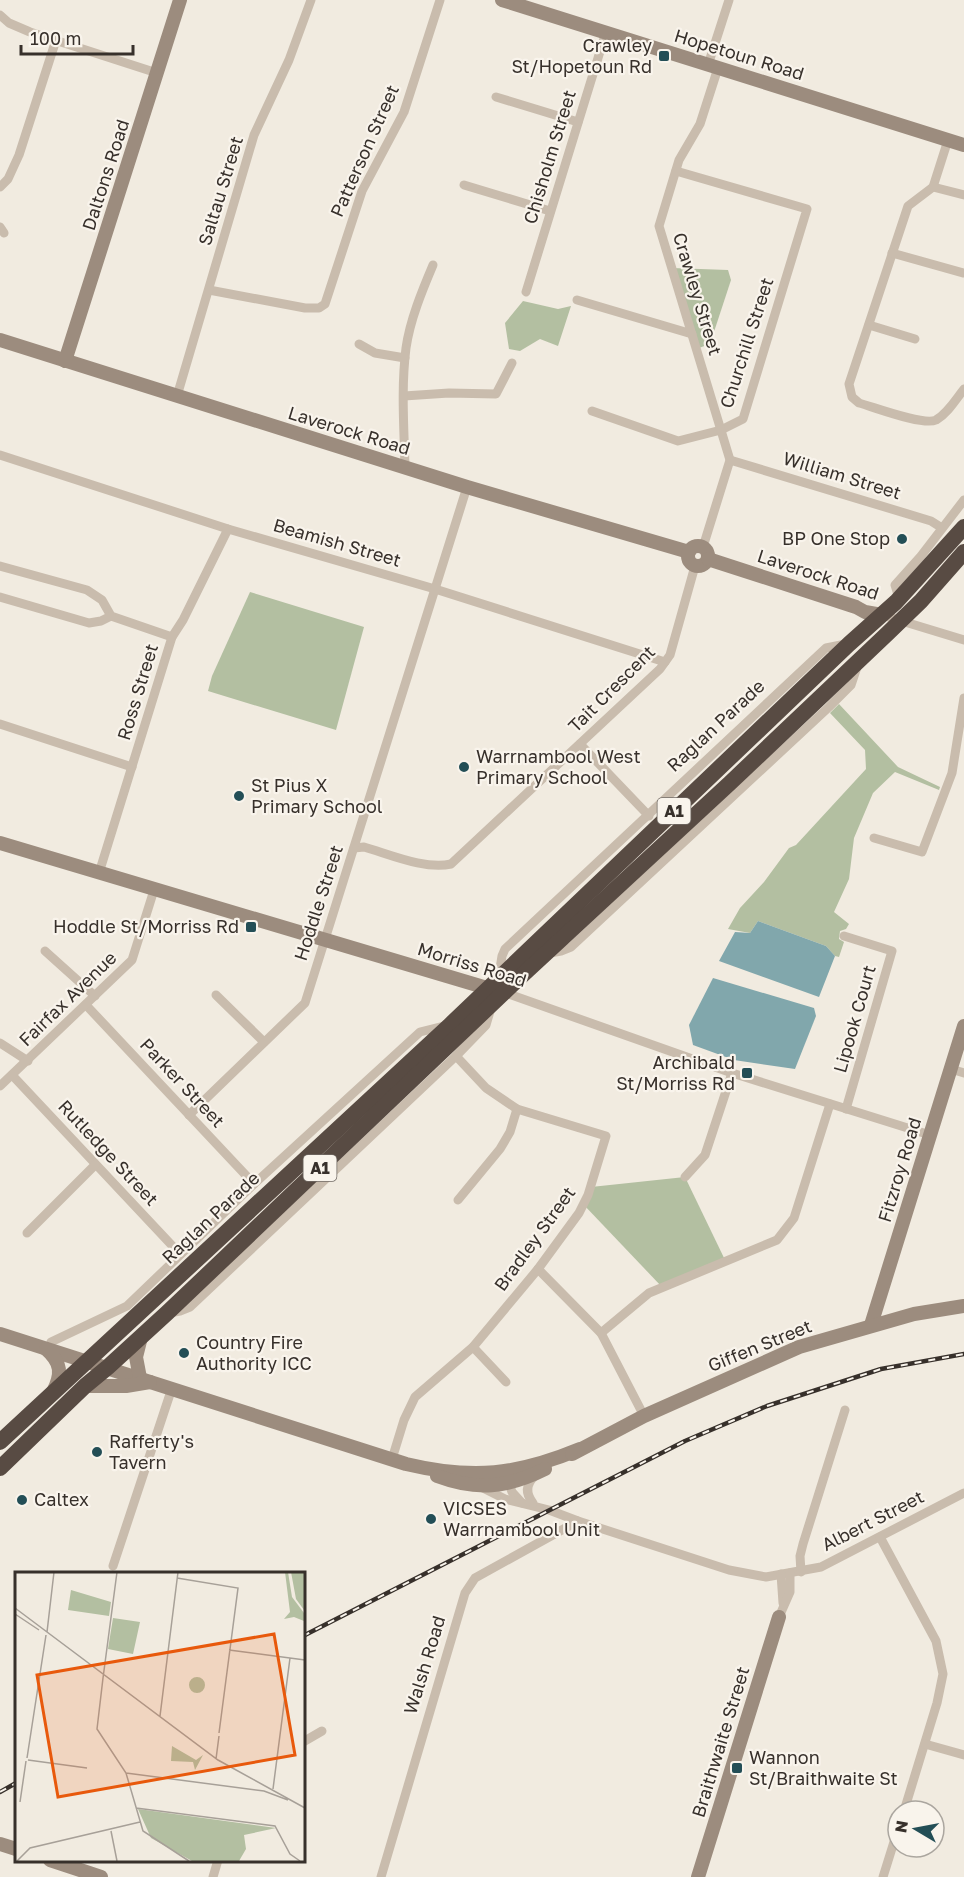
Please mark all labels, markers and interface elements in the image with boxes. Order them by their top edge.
scale bar [21,18,134,56]
street label: Hopetoun Road [672,24,807,84]
text: 100 m [30,27,81,49]
place label: Crawley St/Hopetoun Rd [511,34,652,77]
marker: Crawley St/Hopetoun Rd [657,49,671,63]
street label: Patterson Street [325,81,403,220]
street label: Chisholm Street [518,87,580,226]
street label: Daltons Road [77,116,133,233]
street label: Saltau Street [193,133,247,248]
street label: Crawley Street [669,230,727,358]
street label: Churchill Street [715,275,778,411]
street label: Laverock Road [286,401,413,459]
street label: William Street [781,447,904,503]
street label: Beamish Street [271,513,404,571]
place label: BP One Stop [782,527,890,549]
marker: BP One Stop [895,532,909,546]
street label: Laverock Road [755,544,882,604]
street label: Tait Crescent [563,640,659,736]
street label: Ross Street [112,641,162,743]
street label: Raglan Parade [662,675,769,776]
place label: Warrnambool West Primary School [476,745,641,788]
marker: Warrnambool West Primary School [457,760,471,774]
place label: St Pius X Primary School [251,774,383,817]
marker: St Pius X Primary School [232,789,246,803]
road number: A1 [658,798,690,824]
street label: Hoddle Street [289,842,347,963]
place label: Hoddle St/Morriss Rd [53,915,239,937]
marker: Hoddle St/Morriss Rd [244,920,258,934]
street label: Morriss Road [415,937,529,991]
street label: Fairfax Avenue [14,946,121,1050]
street label: Lipook Court [828,962,880,1075]
street label: Parker Street [136,1033,230,1131]
place label: Archibald St/Morriss Rd [616,1051,735,1094]
marker: Archibald St/Morriss Rd [740,1066,754,1080]
street label: Rutledge Street [54,1095,163,1210]
street label: Fitzroy Road [873,1115,925,1225]
road number: A1 [304,1155,336,1181]
street label: Raglan Parade [157,1167,264,1268]
street label: Bradley Street [489,1182,579,1295]
street label: Giffen Street [705,1314,815,1376]
place label: Country Fire Authority ICC [196,1331,312,1374]
marker: Country Fire Authority ICC [177,1346,191,1360]
place label: Rafferty's Tavern [109,1430,194,1473]
marker: Rafferty's Tavern [90,1445,104,1459]
street label: Albert Street [818,1485,927,1555]
place label: Caltex [34,1488,89,1510]
marker: Caltex [15,1493,29,1507]
place label: VICSES Warrnambool Unit [443,1497,600,1540]
marker: VICSES Warrnambool Unit [424,1512,438,1526]
inset map [15,1572,304,1862]
street label: Walsh Road [399,1613,449,1717]
street label: Braithwaite Street [687,1664,753,1820]
place label: Wannon St/Braithwaite St [749,1746,898,1789]
marker: Wannon St/Braithwaite St [730,1761,744,1775]
north arrow [886,1799,946,1859]
text: N [890,1819,912,1834]

